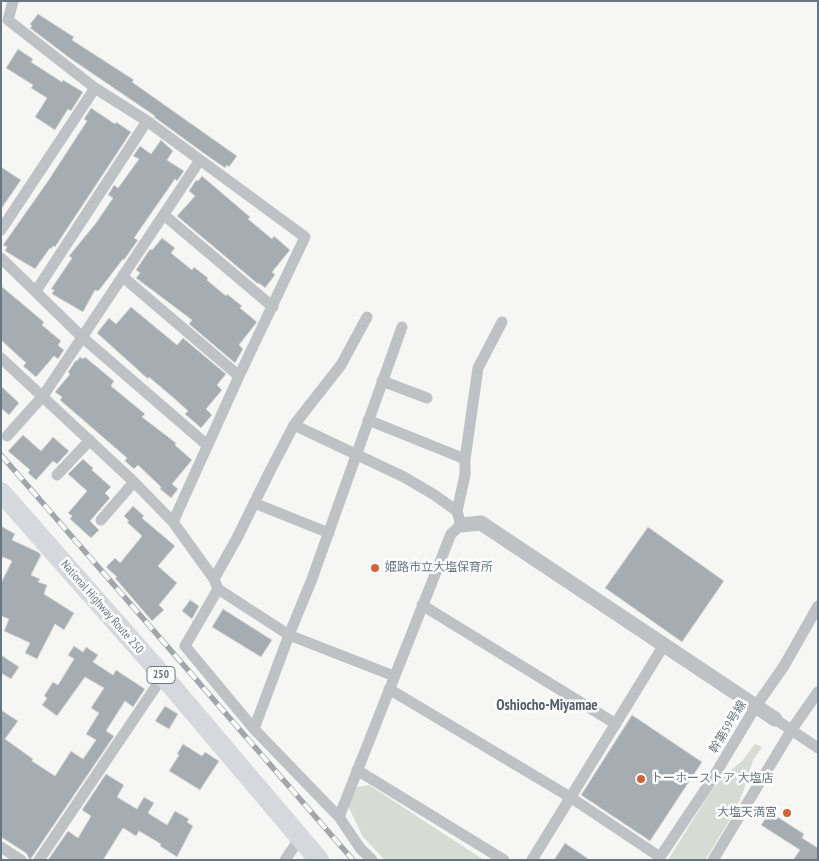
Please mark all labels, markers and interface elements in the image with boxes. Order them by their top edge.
street label: National Highway Route 250 [58,557,146,657]
place label: 姫路市立大塩保育所 [385,561,493,575]
marker: 姫路市立大塩保育所 [369,562,381,574]
road number: 250 [147,666,175,684]
district label: Oshiocho-Miyamae [496,697,598,715]
street label: 幹第59号線 [707,698,749,756]
place label: トーホーストア 大塩店 [651,772,774,786]
marker: トーホーストア 大塩店 [635,773,647,785]
place label: 大塩天満宮 [717,806,777,820]
marker: 大塩天満宮 [781,807,793,819]

